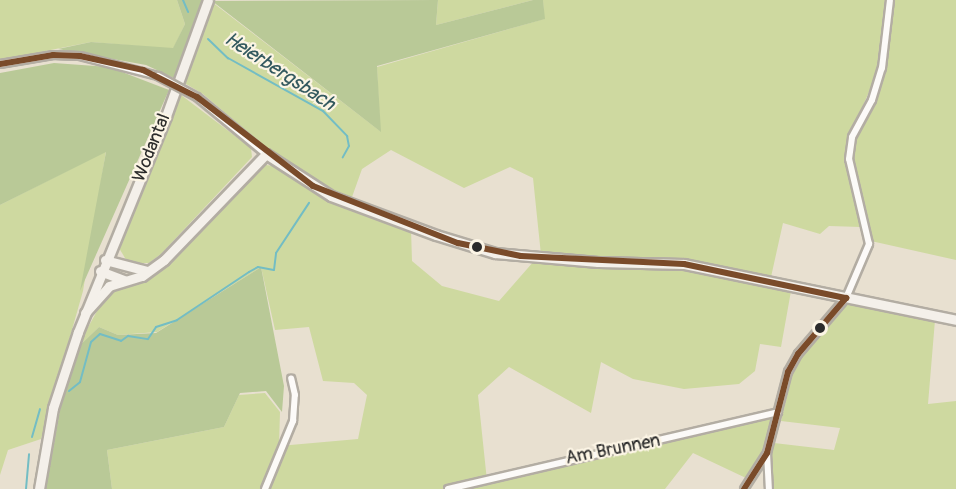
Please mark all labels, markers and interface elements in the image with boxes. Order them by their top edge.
water label: Heierbergsbach [220,26,340,116]
street label: Wodantal [129,111,175,185]
unlabelled marker [471,241,483,253]
unlabelled marker [814,322,826,334]
street label: Am Brunnen [564,430,662,470]

